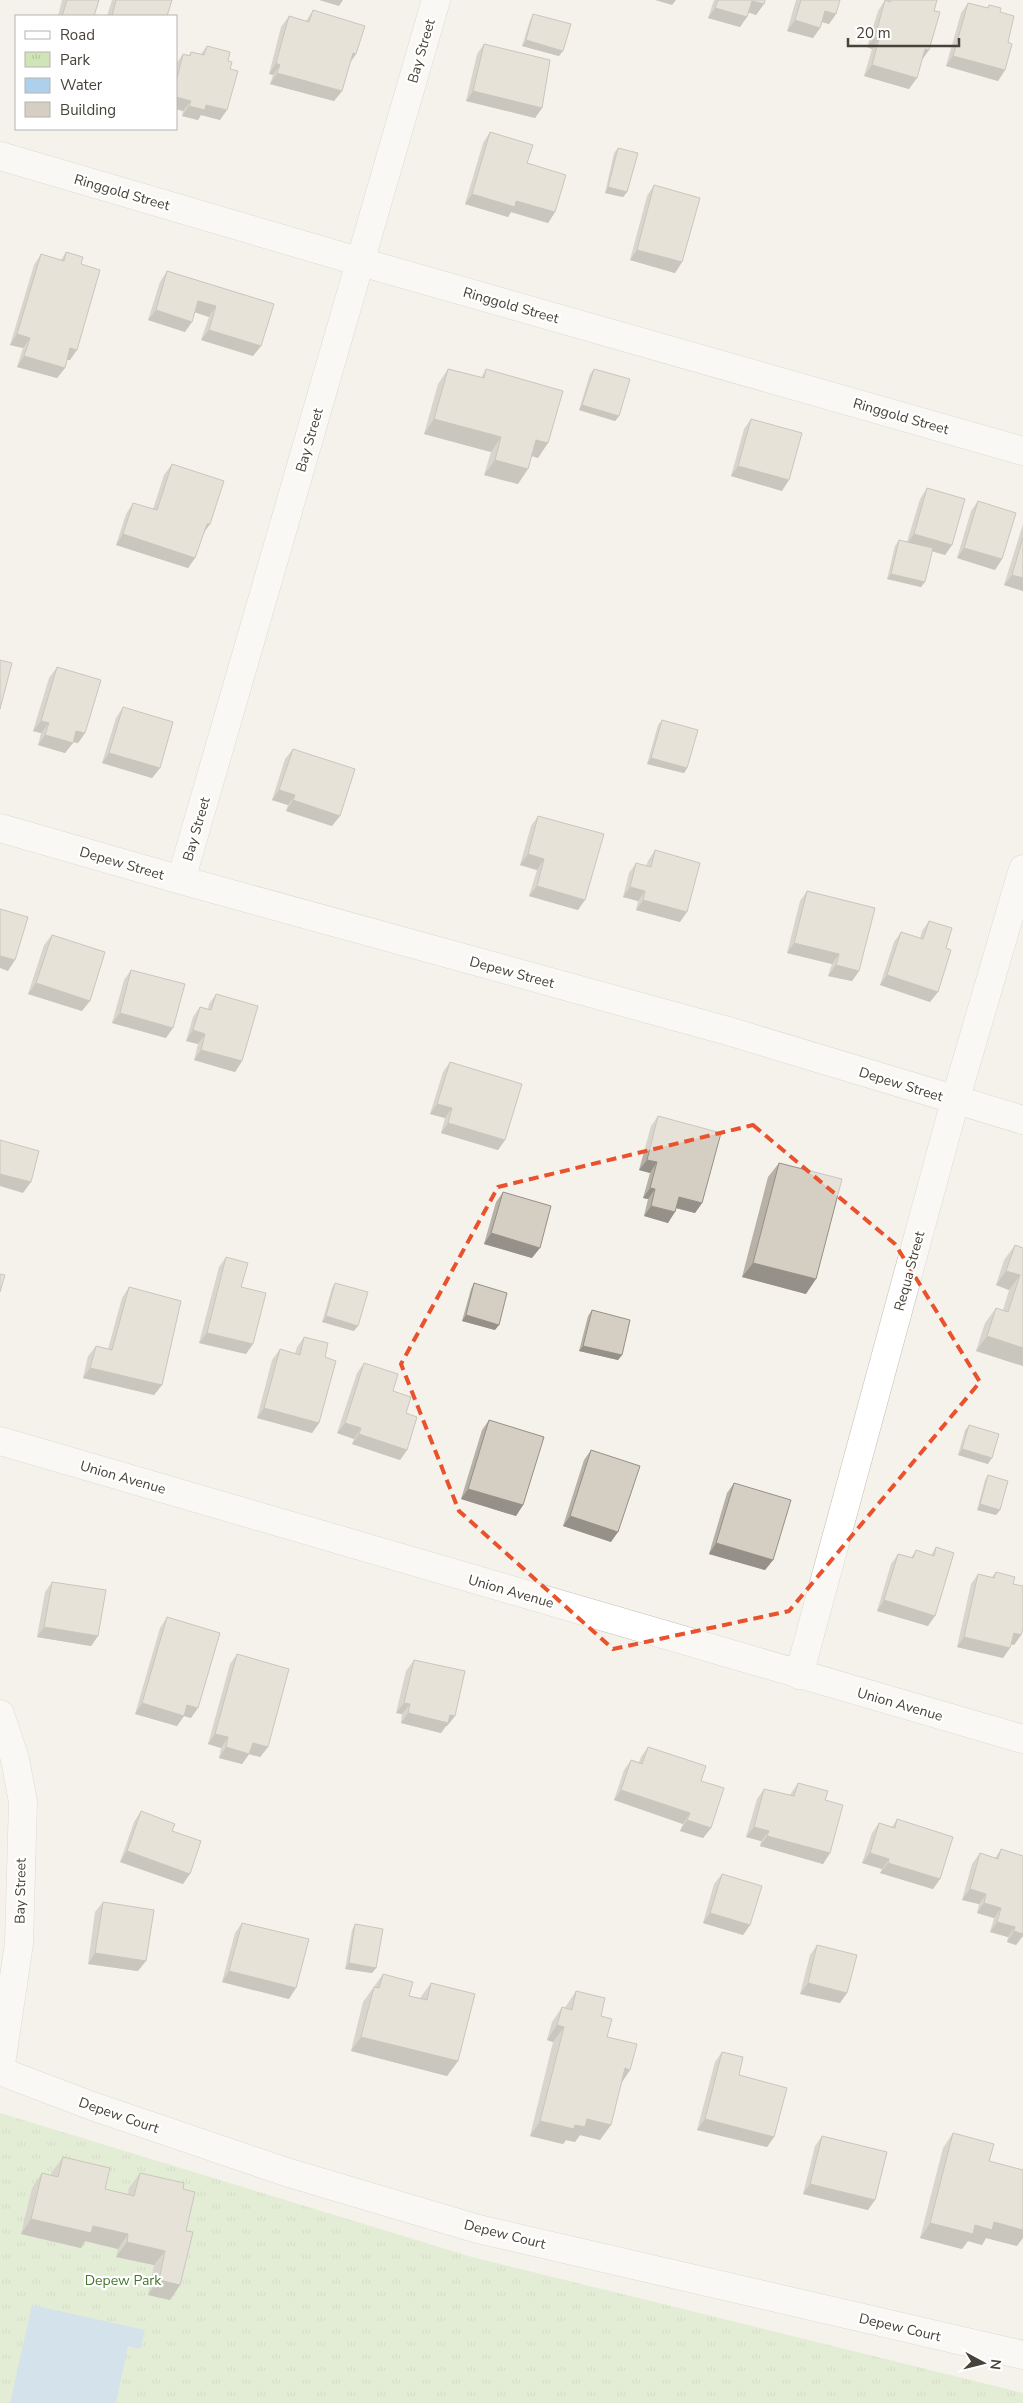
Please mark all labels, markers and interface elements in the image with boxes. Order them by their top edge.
legend [15,15,178,130]
scale bar [848,15,959,47]
street label: Bay Street [403,17,440,85]
text: 20 m [856,23,891,43]
text: Road [60,25,95,45]
text: Park [60,50,90,70]
text: Water [60,75,103,95]
text: Building [60,100,116,120]
street label: Ringgold Street [72,170,172,215]
street label: Ringgold Street [461,283,561,328]
street label: Ringgold Street [851,394,951,439]
street label: Bay Street [291,406,328,474]
street label: Bay Street [178,795,215,863]
street label: Depew Street [77,842,166,885]
street label: Depew Street [467,952,556,993]
street label: Depew Street [857,1063,945,1106]
street label: Requa Street [890,1229,929,1313]
street label: Union Avenue [78,1456,168,1499]
street label: Union Avenue [466,1570,556,1613]
street label: Union Avenue [855,1683,945,1726]
street label: Bay Street [10,1858,31,1924]
street label: Depew Court [76,2093,162,2138]
street label: Depew Court [462,2215,548,2254]
park label: Depew Park [85,2271,162,2290]
street label: Depew Court [857,2309,943,2346]
north arrow [958,2338,1008,2388]
text: N [985,2358,1005,2371]

